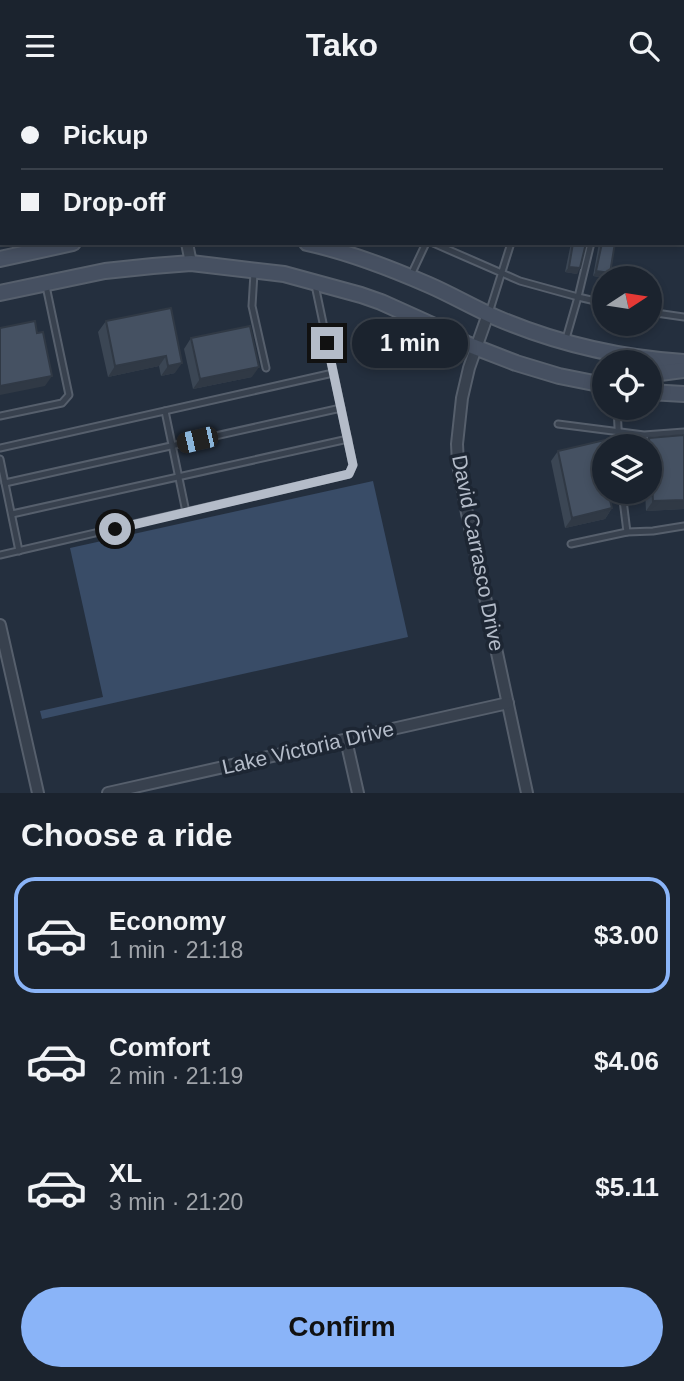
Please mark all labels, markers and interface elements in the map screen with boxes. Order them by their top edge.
icon: menu [21,27,59,65]
text: Tako [306,27,378,63]
icon: search [625,27,663,65]
text: Pickup [63,120,148,150]
text: Drop-off [63,187,166,217]
north arrow [592,266,662,336]
map controls [592,266,662,504]
callout: 1 min [352,319,467,367]
route end [311,327,343,359]
text: 1 min [380,330,440,356]
button: locate [592,350,662,420]
car [175,425,220,455]
button: layers [592,434,662,504]
street label: David Carrasco Drive [448,453,509,653]
route start [99,513,131,545]
street label: Lake Victoria Drive [220,717,396,778]
text: Choose a ride [21,817,233,853]
icon: car [25,904,88,967]
text: Economy [109,906,226,936]
text: $3.00 [594,920,659,950]
text: 1 min · 21:18 [109,937,243,963]
icon: car [25,1030,88,1093]
text: Comfort [109,1032,210,1062]
text: $4.06 [594,1046,659,1076]
text: 2 min · 21:19 [109,1063,243,1089]
icon: car [25,1156,88,1219]
text: XL [109,1158,142,1188]
text: $5.11 [595,1172,659,1202]
text: 3 min · 21:20 [109,1189,243,1215]
button: Confirm [21,1287,663,1367]

